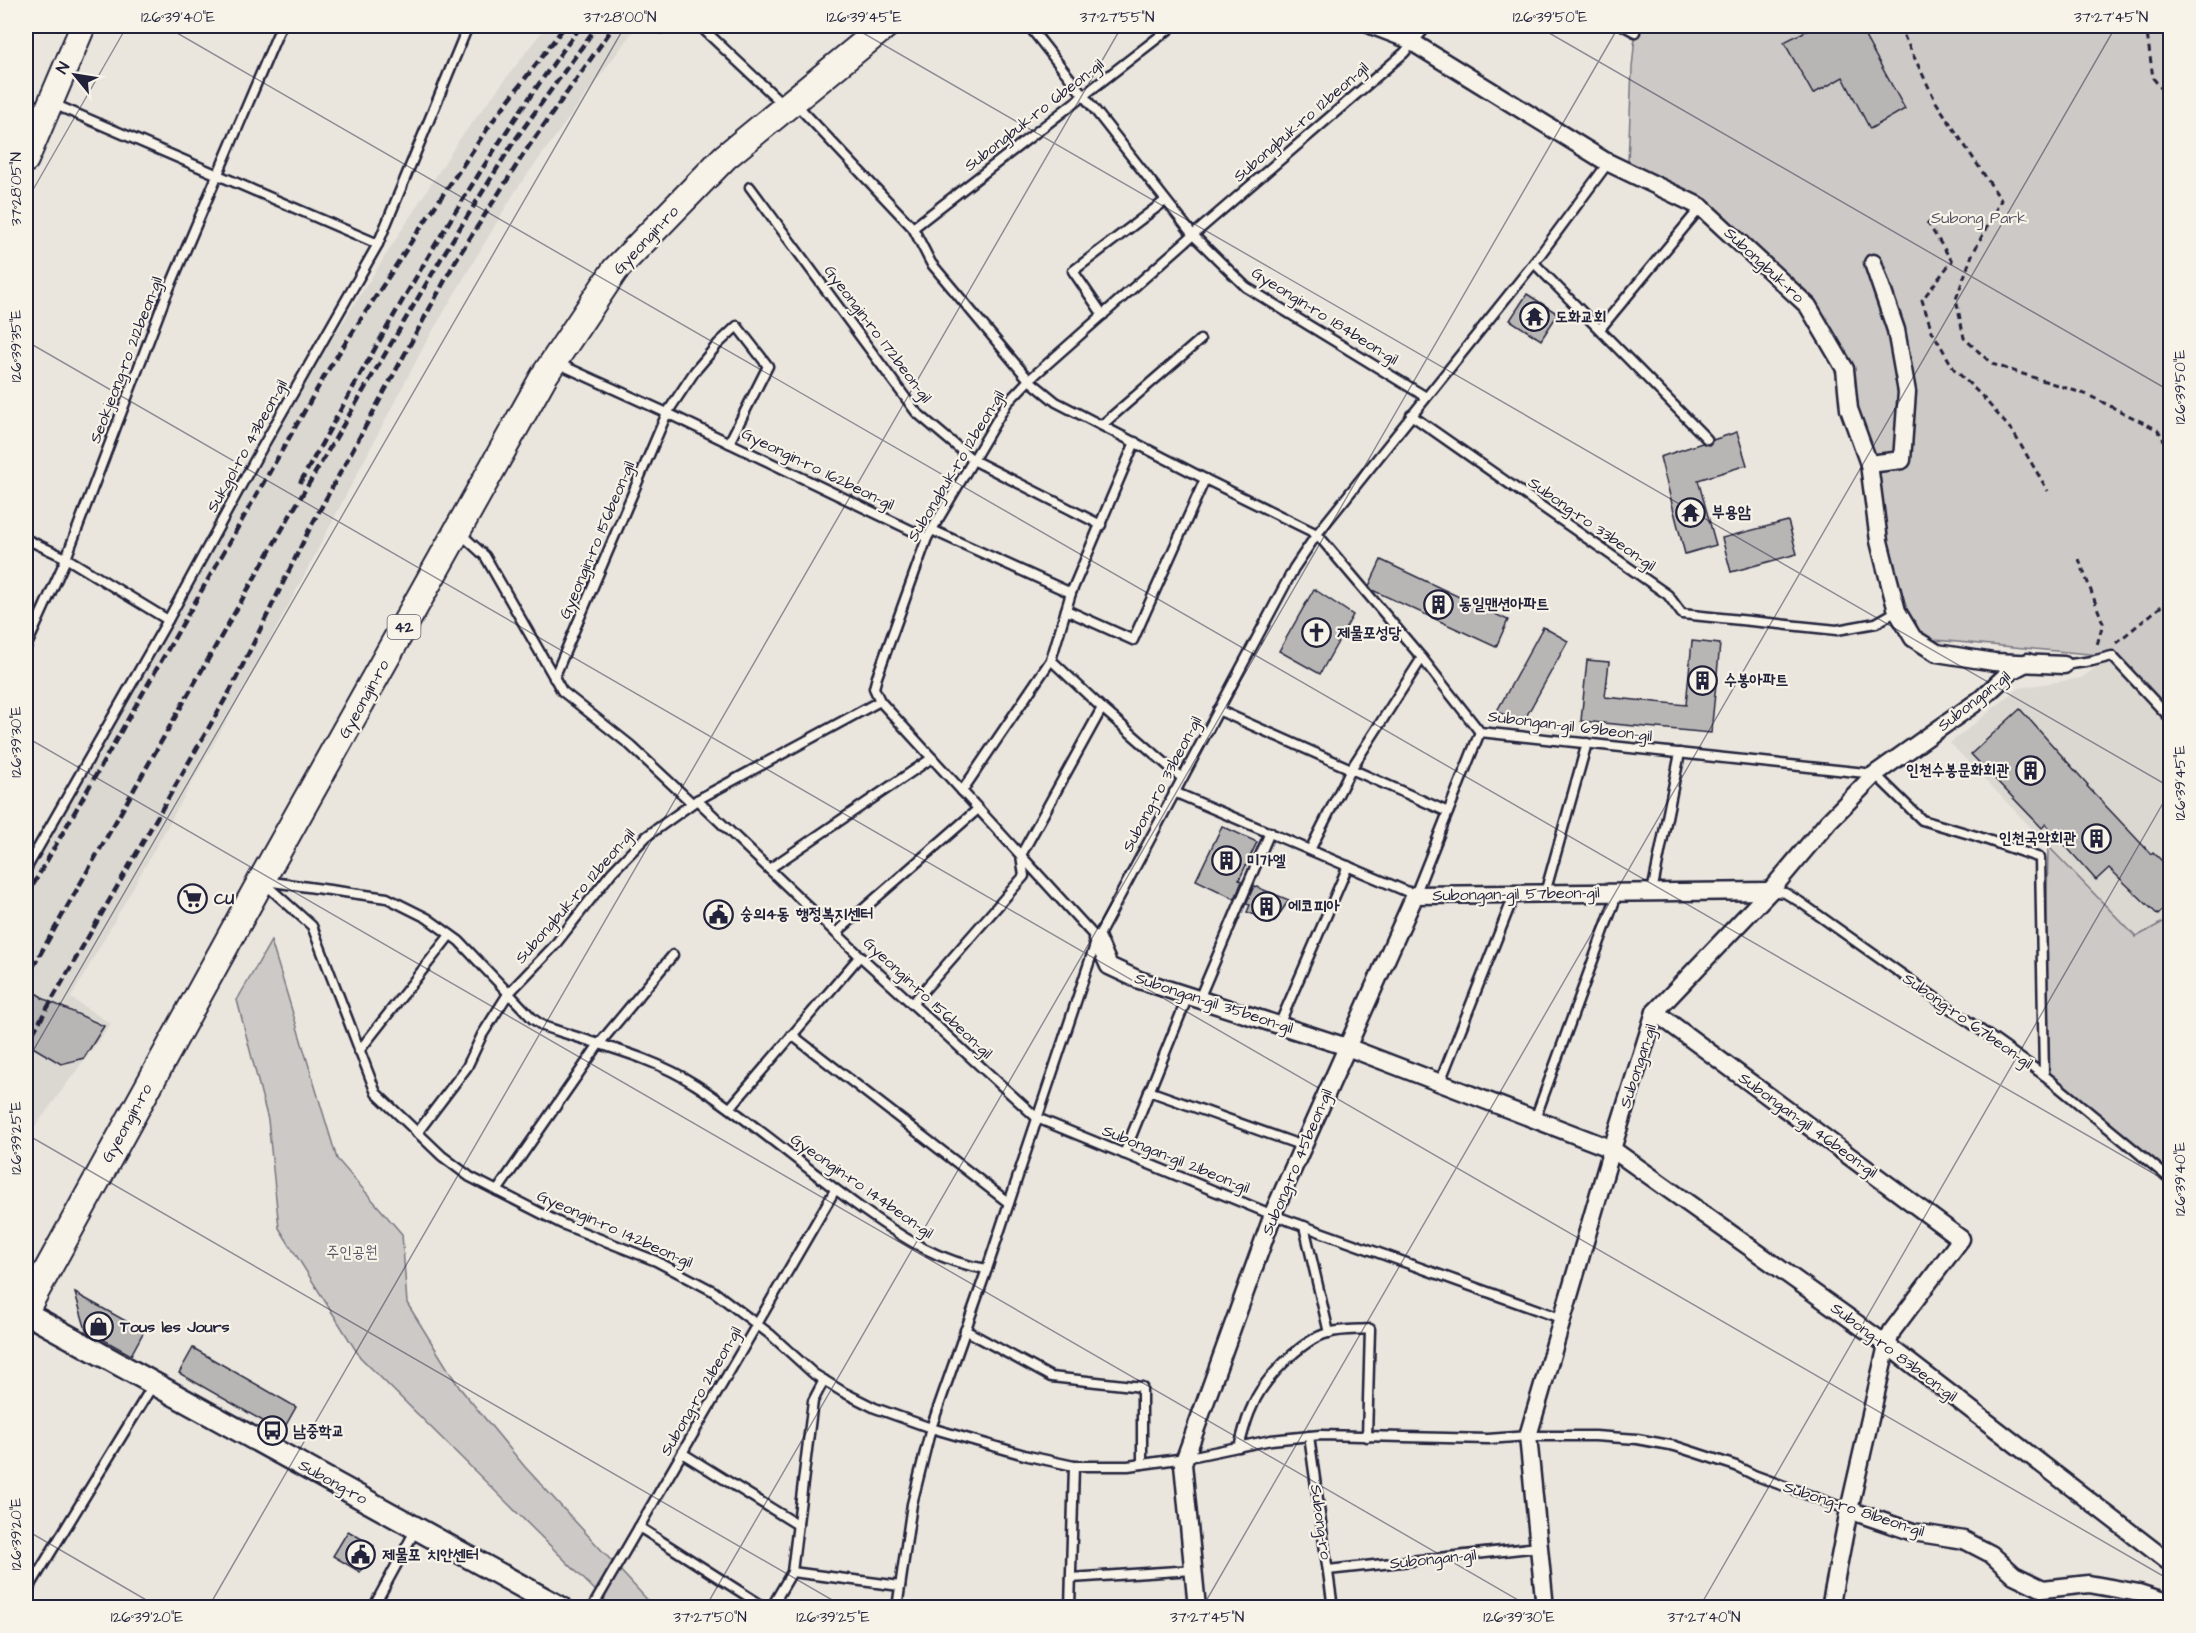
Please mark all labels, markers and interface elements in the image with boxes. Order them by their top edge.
text: 126°39'40"E [141,7,215,28]
text: 37°28'00"N [584,7,656,28]
text: 126°39'45"E [826,7,902,28]
text: 37°27'55"N [1080,7,1154,28]
text: 126°39'50"E [1513,7,1587,28]
text: 37°27'45"N [2074,7,2148,28]
north arrow [45,45,105,105]
street label: Subongbuk-ro 6beon-gil [960,54,1109,177]
street label: Subongbuk-ro 12beon-gil [1229,57,1374,188]
text: N [51,58,75,78]
text: 37°28'05"N [6,152,27,226]
street label: Gyeongin-ro [608,201,684,280]
park label: Subong Park [1931,207,2027,230]
street label: Subongbuk-ro [1718,222,1809,309]
street label: Gyeongin-ro 172beon-gil [818,261,937,408]
street label: Gyeongin-ro 184beon-gil [1247,262,1403,371]
street label: Seokjeong-ro 212beon-gil [84,273,169,447]
temple icon: 도화교회 [1518,301,1550,333]
place label: 도화교회 [1555,306,1607,328]
text: 126°39'35"E [6,310,27,382]
text: 126°39'50"E [2170,350,2191,424]
street label: Sukgol-ro 43beon-gil [201,375,294,517]
street label: Subongbuk-ro 12beon-gil [902,386,1011,546]
street label: Gyeongin-ro 162beon-gil [738,422,898,516]
street label: Gyeongin-ro 156beon-gil [554,458,641,623]
street label: Subong-ro 33beon-gil [1523,472,1660,577]
temple icon: 부용암 [1675,496,1707,528]
place label: 부용암 [1712,501,1751,523]
building icon: 동일맨션아파트 [1422,588,1454,620]
place label: 동일맨션아파트 [1459,593,1549,615]
road number: 42 [388,615,420,639]
church icon: 제물포성당 [1300,617,1332,649]
place label: 제물포성당 [1337,622,1402,644]
street label: Gyeongin-ro [333,656,396,743]
building icon: 수봉아파트 [1687,664,1719,696]
street label: Subongan-gil [1933,666,2016,737]
place label: 수봉아파트 [1724,669,1789,691]
street label: Subongan-gil 69beon-gil [1487,705,1653,748]
text: 126°39'30"E [6,706,27,778]
street label: Subong-ro 33beon-gil [1117,712,1208,856]
text: 126°39'45"E [2170,745,2191,821]
building icon: 인천수봉문화회관 [2014,754,2046,786]
place label: 인천수봉문화회관 [1906,759,2009,781]
building icon: 인천국악회관 [2081,822,2113,854]
street label: Subongbuk-ro 12beon-gil [510,824,641,969]
place label: 인천국악회관 [1999,827,2076,849]
building icon: 미가엘 [1210,845,1242,877]
place label: 미가엘 [1247,850,1286,872]
street label: Subongan-gil 57beon-gil [1432,882,1600,907]
supermarket icon: CU [177,883,209,915]
place label: CU [214,888,234,910]
building icon: 에코피아 [1251,890,1283,922]
place label: 에코피아 [1288,895,1340,917]
public building icon: 숭의4동 행정복지센터 [703,898,735,930]
place label: 숭의4동 행정복지센터 [740,903,873,925]
street label: Gyeongin-ro 156beon-gil [858,932,998,1065]
street label: Subongan-gil 35beon-gil [1132,967,1296,1040]
street label: Subong-ro 67beon-gil [1898,968,2038,1075]
street label: Subongan-gil [1614,1021,1663,1111]
street label: Subongan-gil 46beon-gil [1733,1067,1882,1184]
street label: Gyeongin-ro [96,1080,159,1167]
street label: Subong-ro 45beon-gil [1256,1086,1339,1239]
text: 126°39'25"E [6,1101,27,1175]
street label: Subongan-gil 21beon-gil [1099,1119,1253,1200]
street label: Gyeongin-ro 144beon-gil [785,1128,938,1245]
text: 126°39'40"E [2170,1142,2191,1216]
street label: Gyeongin-ro 142beon-gil [533,1185,696,1274]
park label: 주인공원 [326,1241,378,1263]
street label: Subong-ro 83beon-gil [1826,1297,1962,1408]
shop icon: Tous les Jours [83,1311,115,1343]
place label: Tous les Jours [119,1316,230,1338]
street label: Subong-ro 21beon-gil [655,1322,748,1460]
bus stop icon: 남중학교 [256,1415,288,1447]
place label: 남중학교 [293,1420,345,1442]
street label: Subong-ro [294,1454,371,1511]
street label: Subong-ro 81beon-gil [1780,1476,1927,1543]
street label: Subong-ro [1304,1483,1337,1561]
text: 126°39'20"E [6,1498,27,1570]
public building icon: 제물포 치안센터 [345,1539,377,1571]
place label: 제물포 치안센터 [382,1544,479,1566]
street label: Subongan-gil [1389,1544,1477,1575]
text: 126°39'20"E [111,1607,183,1628]
text: 37°27'50"N [673,1607,747,1628]
text: 126°39'25"E [796,1607,870,1628]
text: 37°27'45"N [1170,1607,1244,1628]
text: 126°39'30"E [1483,1607,1555,1628]
text: 37°27'40"N [1667,1607,1741,1628]

